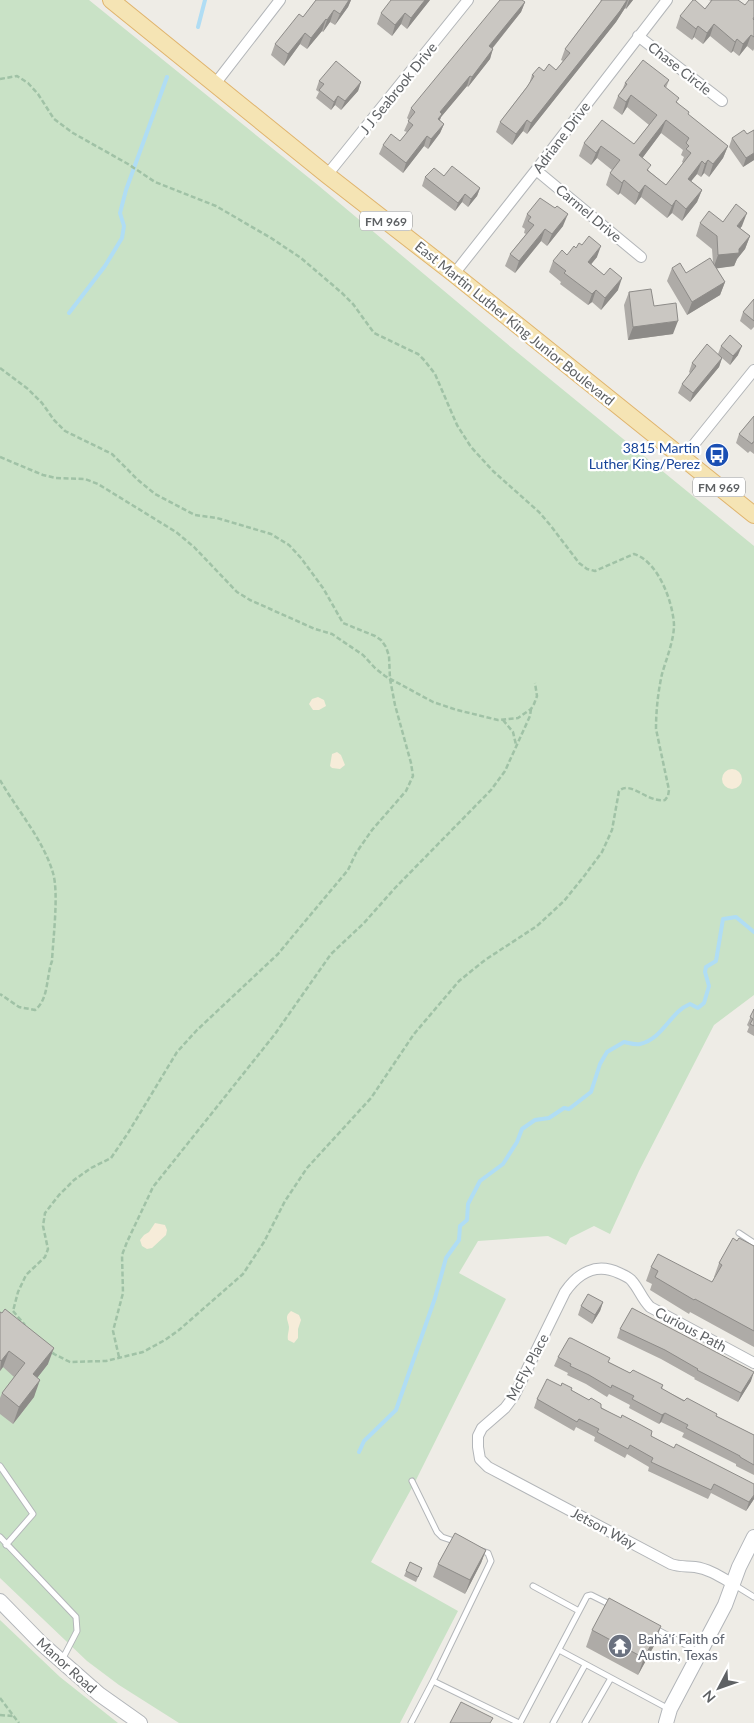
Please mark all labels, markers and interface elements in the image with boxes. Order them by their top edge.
street label: Chase Circle [645,38,715,98]
street label: J J Seabrook Drive [356,39,440,137]
street label: Adriane Drive [529,98,593,176]
street label: Carmel Drive [553,181,625,245]
road number: FM 969 [360,212,412,230]
street label: East Martin Luther King Junior Boulevard [412,237,618,409]
place label: 3815 Martin Luther King/Perez [589,439,700,472]
bus stop icon: 3815 Martin Luther King/Perez [704,442,730,468]
road number: FM 969 [693,478,745,497]
street label: Curious Path [652,1303,730,1355]
street label: McFly Place [502,1331,552,1403]
street label: Jetson Way [569,1504,640,1553]
place label: Bahá'í Faith of Austin, Texas [638,1630,725,1663]
temple icon: Bahá'í Faith of Austin, Texas [607,1633,633,1659]
street label: Manor Road [33,1634,101,1696]
north arrow [694,1663,744,1713]
text: N [699,1687,719,1707]

